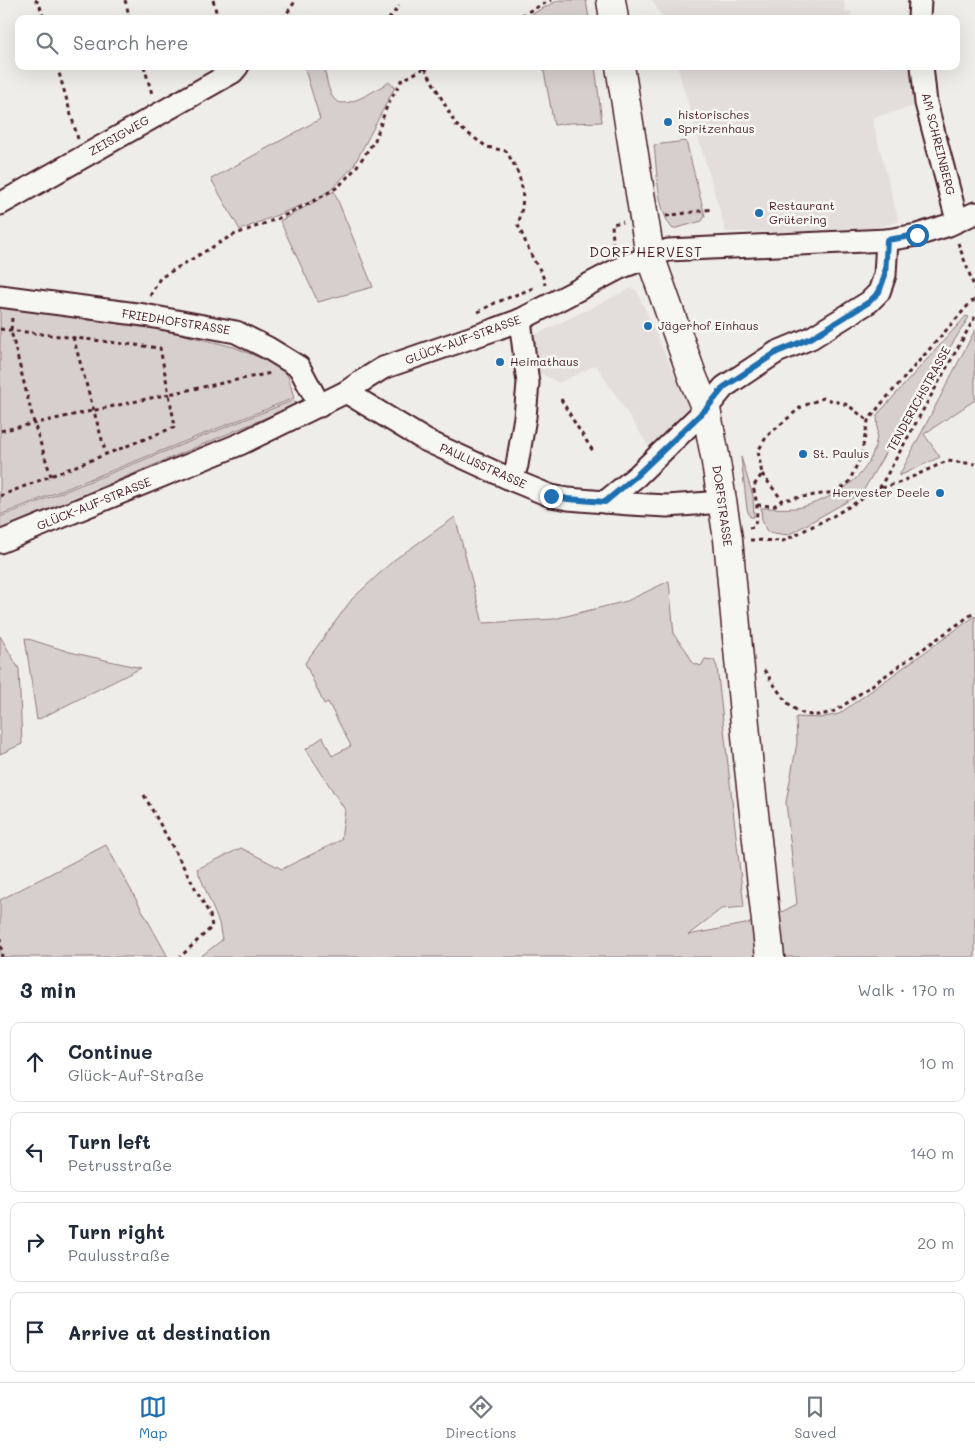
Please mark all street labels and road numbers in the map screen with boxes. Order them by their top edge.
street label: AM SCHREINBERG [918,91,959,197]
street label: ZEISIGWEG [85,111,152,159]
street label: FRIEDHOFSTRASSE [121,305,232,337]
street label: GLÜCK-AUF-STRASSE [403,311,523,367]
street label: TENDERICHSTRASSE [883,343,954,454]
street label: PAULUSSTRASSE [437,439,530,491]
street label: DORFSTRASSE [709,464,737,548]
street label: GLÜCK-AUF-STRASSE [34,473,153,533]

